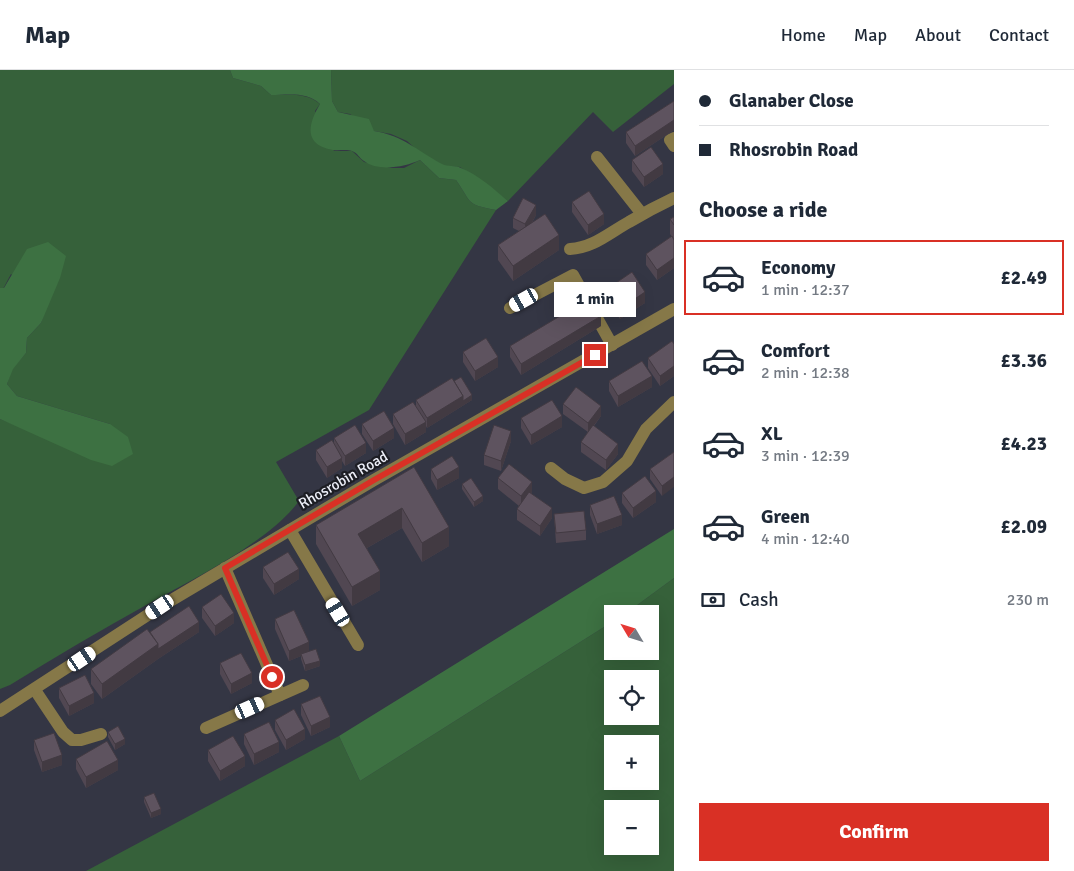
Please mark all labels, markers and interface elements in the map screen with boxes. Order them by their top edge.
text: Map [25,20,70,50]
text: Home [781,24,826,46]
text: Map [854,24,887,46]
text: About [915,24,961,46]
text: Contact [989,24,1049,46]
text: Glanaber Close [729,89,854,113]
text: Rhosrobin Road [729,138,858,162]
text: Choose a ride [699,196,827,223]
icon: car [701,255,746,300]
text: Economy [761,256,835,280]
text: £2.49 [1001,266,1047,290]
text: 1 min · 12:37 [761,280,850,300]
callout: 1 min [554,282,636,318]
car [507,286,540,314]
text: 1 min [576,289,614,309]
icon: car [701,338,746,383]
text: Comfort [761,339,830,363]
route end [584,344,606,366]
text: £3.36 [1001,349,1047,373]
text: 2 min · 12:38 [761,363,850,383]
icon: car [701,421,746,466]
text: XL [761,422,783,446]
text: £4.23 [1001,432,1047,456]
text: 3 min · 12:39 [761,446,850,466]
street label: Rhosrobin Road [295,447,391,513]
icon: car [701,504,746,549]
text: Green [761,505,810,529]
text: £2.09 [1001,515,1047,539]
text: 4 min · 12:40 [761,529,850,549]
icon: cash [699,586,727,614]
text: Cash [739,588,779,612]
text: 230 m [1007,590,1049,610]
car [143,592,176,622]
car [323,595,352,629]
north arrow [604,605,659,660]
map controls [604,605,659,855]
car [65,644,98,674]
route start [261,666,283,688]
button: locate [604,670,659,725]
car [233,695,266,721]
button: + [604,735,659,790]
button: − [604,800,659,855]
button: Confirm [699,803,1049,861]

